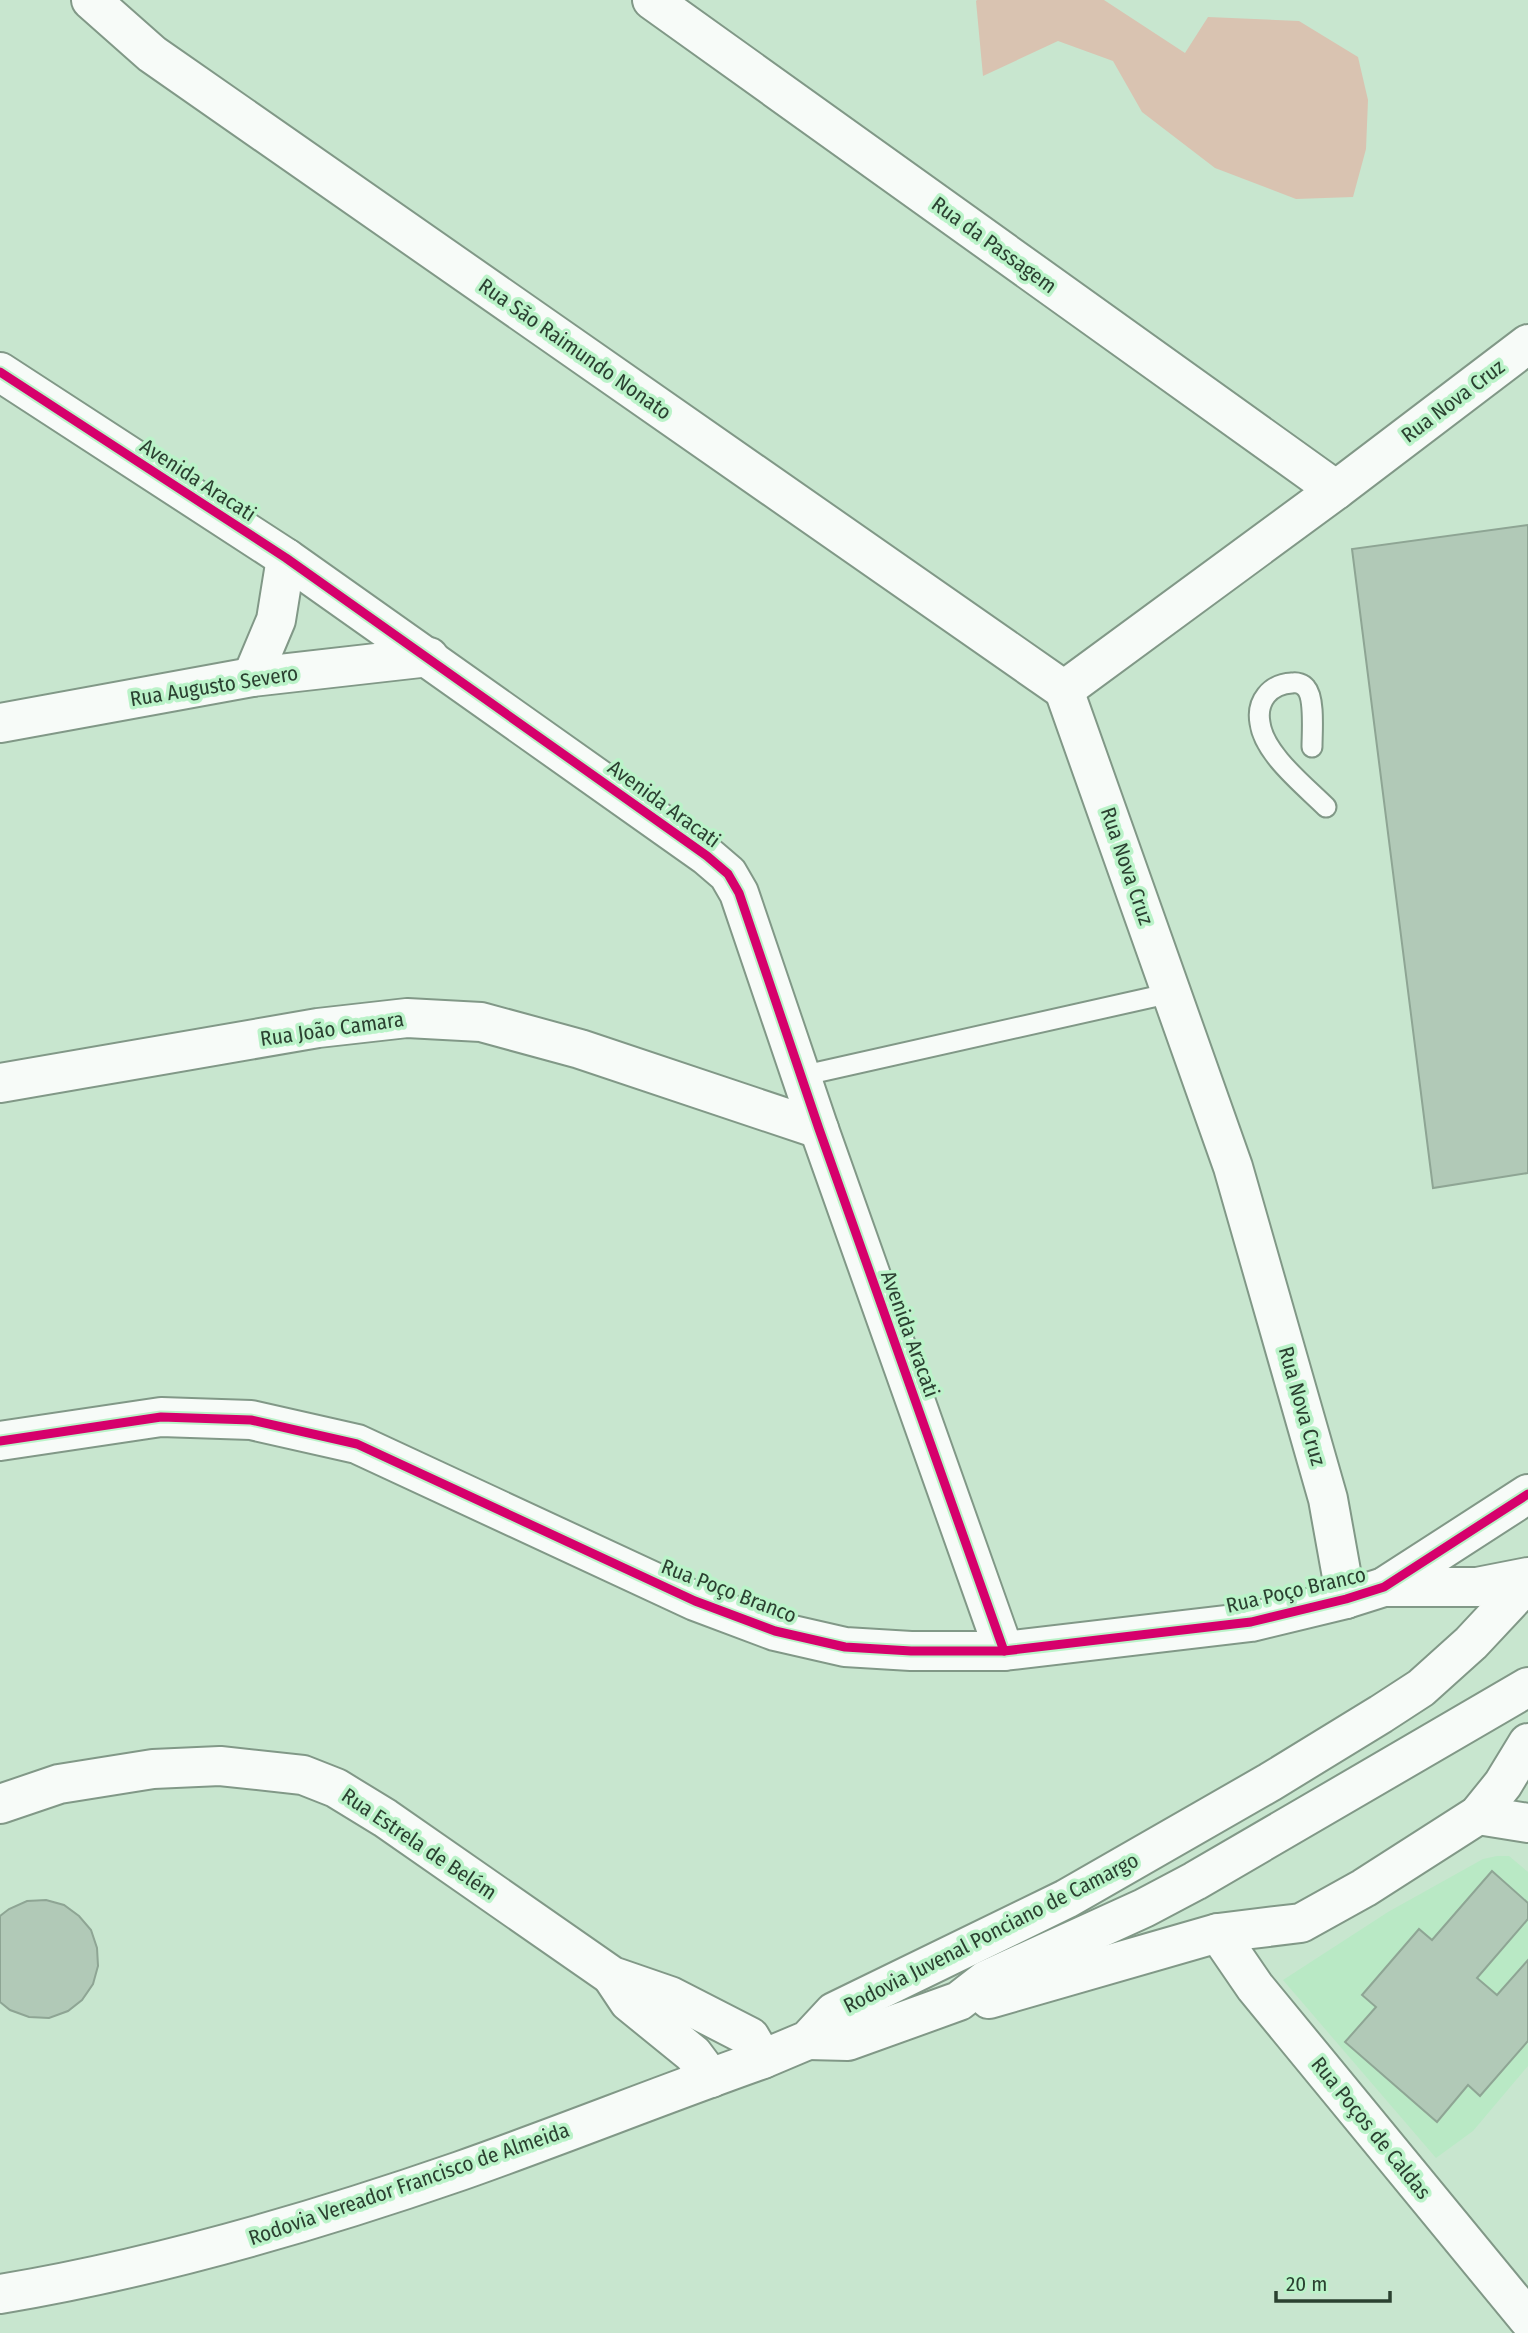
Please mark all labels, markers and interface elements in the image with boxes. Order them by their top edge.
street label: Rua da Passagem [927,191,1061,299]
street label: Rua São Raimundo Nonato [474,273,676,425]
street label: Rua Nova Cruz [1396,354,1510,448]
street label: Avenida Aracati [135,433,261,527]
street label: Rua Augusto Severo [128,660,300,712]
street label: Avenida Aracati [603,754,725,854]
street label: Rua Nova Cruz [1095,804,1159,928]
street label: Rua João Camara [259,1006,405,1052]
street label: Avenida Aracati [875,1267,945,1401]
street label: Rua Nova Cruz [1273,1343,1331,1469]
street label: Rua Poço Branco [658,1553,800,1629]
street label: Rua Poço Branco [1224,1561,1368,1619]
street label: Rua Estrela de Belém [337,1783,501,1905]
street label: Rodovia Juvenal Ponciano de Camargo [839,1847,1143,2019]
street label: Rua Poços de Caldas [1306,2052,1436,2204]
street label: Rodovia Vereador Francisco de Almeida [245,2117,573,2251]
scale bar [1276,2260,1390,2304]
text: 20 m [1286,2271,1327,2297]

